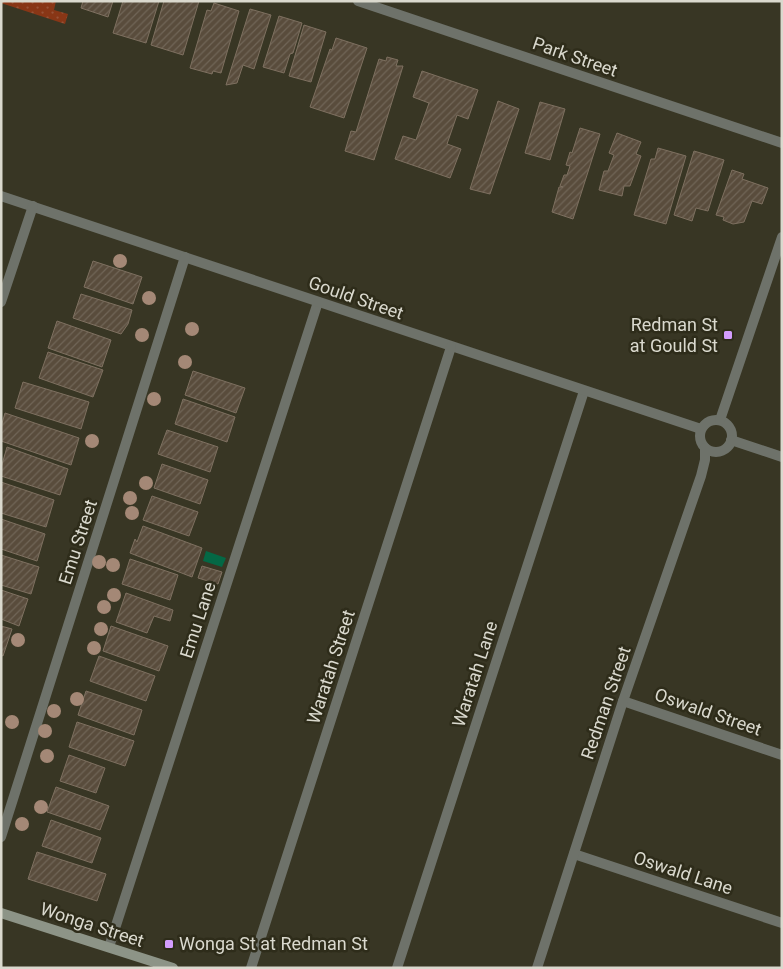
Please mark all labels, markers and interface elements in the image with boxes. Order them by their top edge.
street label: Park Street [530,32,620,81]
street label: Gould Street [306,271,406,324]
place label: Redman St at Gould St [630,314,718,356]
marker: Redman St at Gould St [722,329,734,341]
street label: Emu Street [54,497,101,587]
street label: Emu Lane [175,579,220,661]
street label: Waratah Street [302,607,359,726]
street label: Waratah Lane [448,618,502,729]
street label: Redman Street [576,643,635,762]
street label: Oswald Street [652,683,764,740]
street label: Oswald Lane [631,847,735,898]
street label: Wonga Street [38,898,147,951]
place label: Wonga St at Redman St [179,933,368,954]
marker: Wonga St at Redman St [163,938,175,950]

